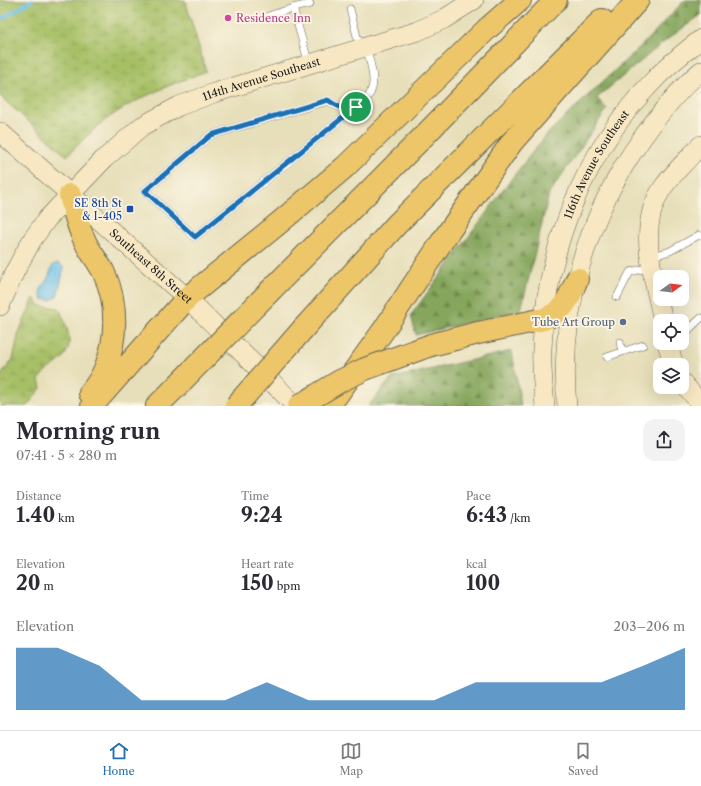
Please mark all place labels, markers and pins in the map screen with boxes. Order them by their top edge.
place label: Residence Inn [236,11,311,25]
marker: Residence Inn [223,13,233,23]
pin [339,90,373,124]
place label: SE 8th St & I-405 [74,196,122,223]
marker: SE 8th St & I-405 [125,204,135,214]
place label: Tube Art Group [532,315,615,329]
marker: Tube Art Group [618,317,628,327]

